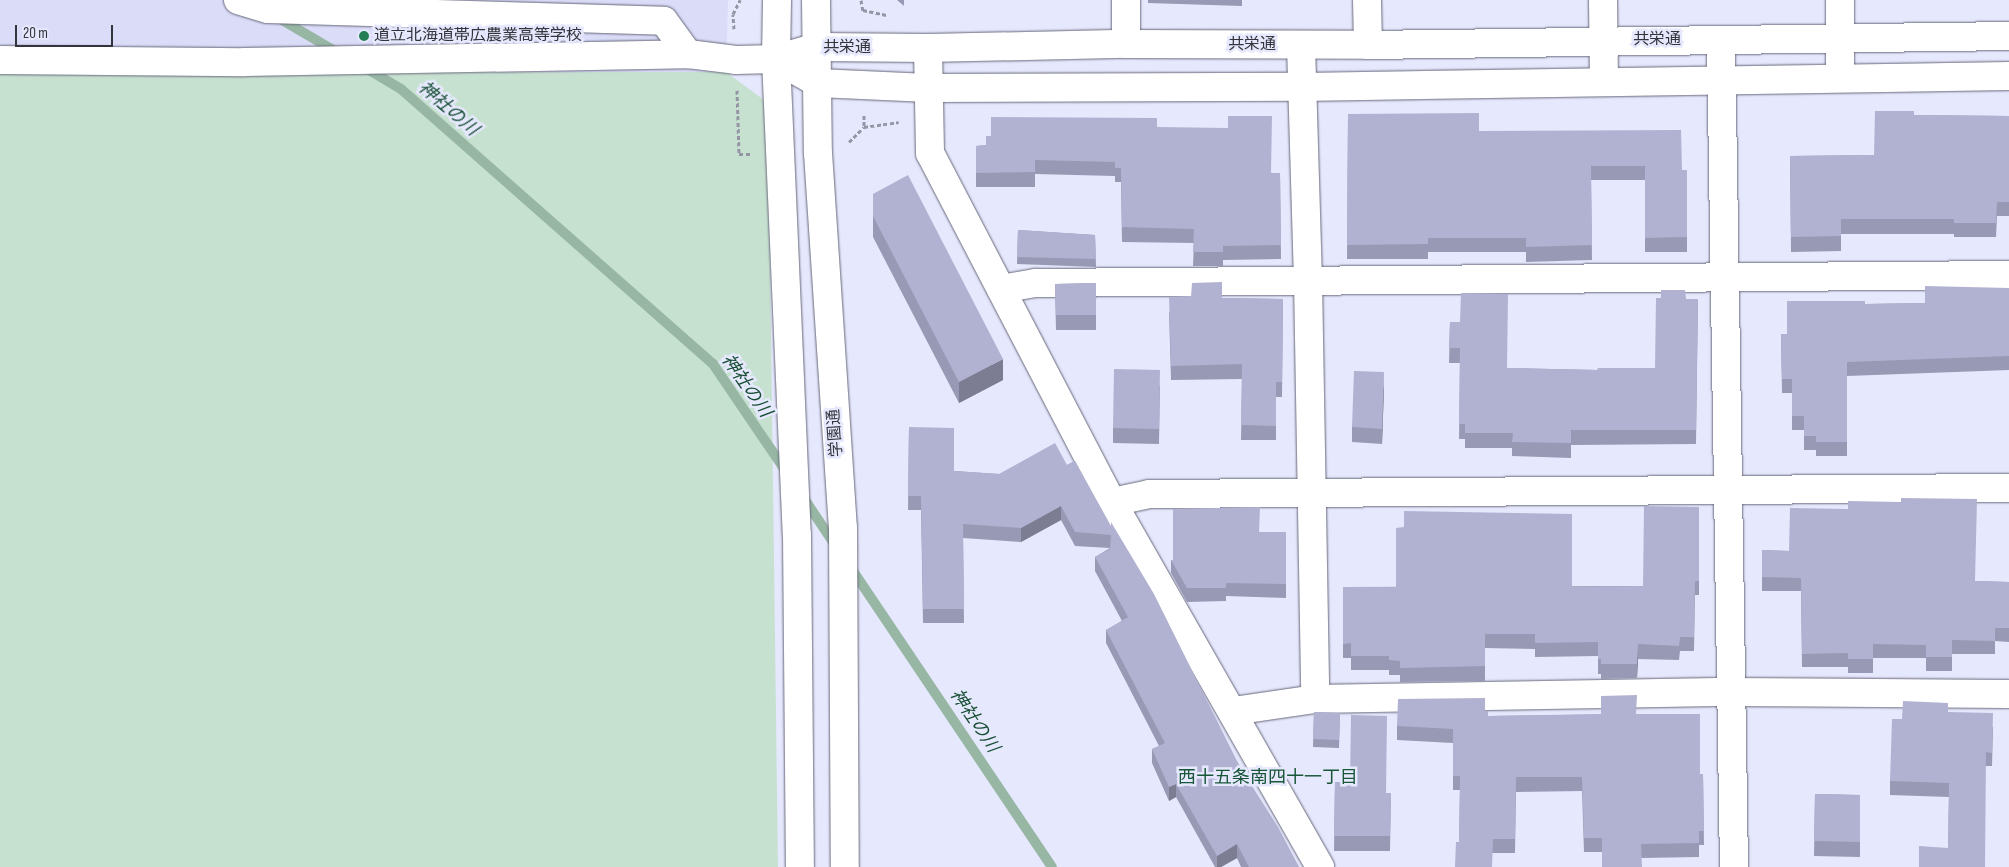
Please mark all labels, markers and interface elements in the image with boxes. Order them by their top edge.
scale bar [18,15,115,47]
text: 20 m [23,24,48,43]
place label: 道立北海道帯広農業高等学校 [374,26,582,46]
marker: 道立北海道帯広農業高等学校 [358,30,370,42]
street label: 共栄通 [1633,30,1681,50]
street label: 共栄通 [1228,35,1276,55]
street label: 共栄通 [823,38,871,58]
water label: 神社の川 [414,77,482,141]
water label: 神社の川 [717,350,775,422]
street label: 学園通 [825,408,847,458]
water label: 神社の川 [945,685,1003,757]
district label: 西十五条南四十一丁目 [1178,767,1358,789]

